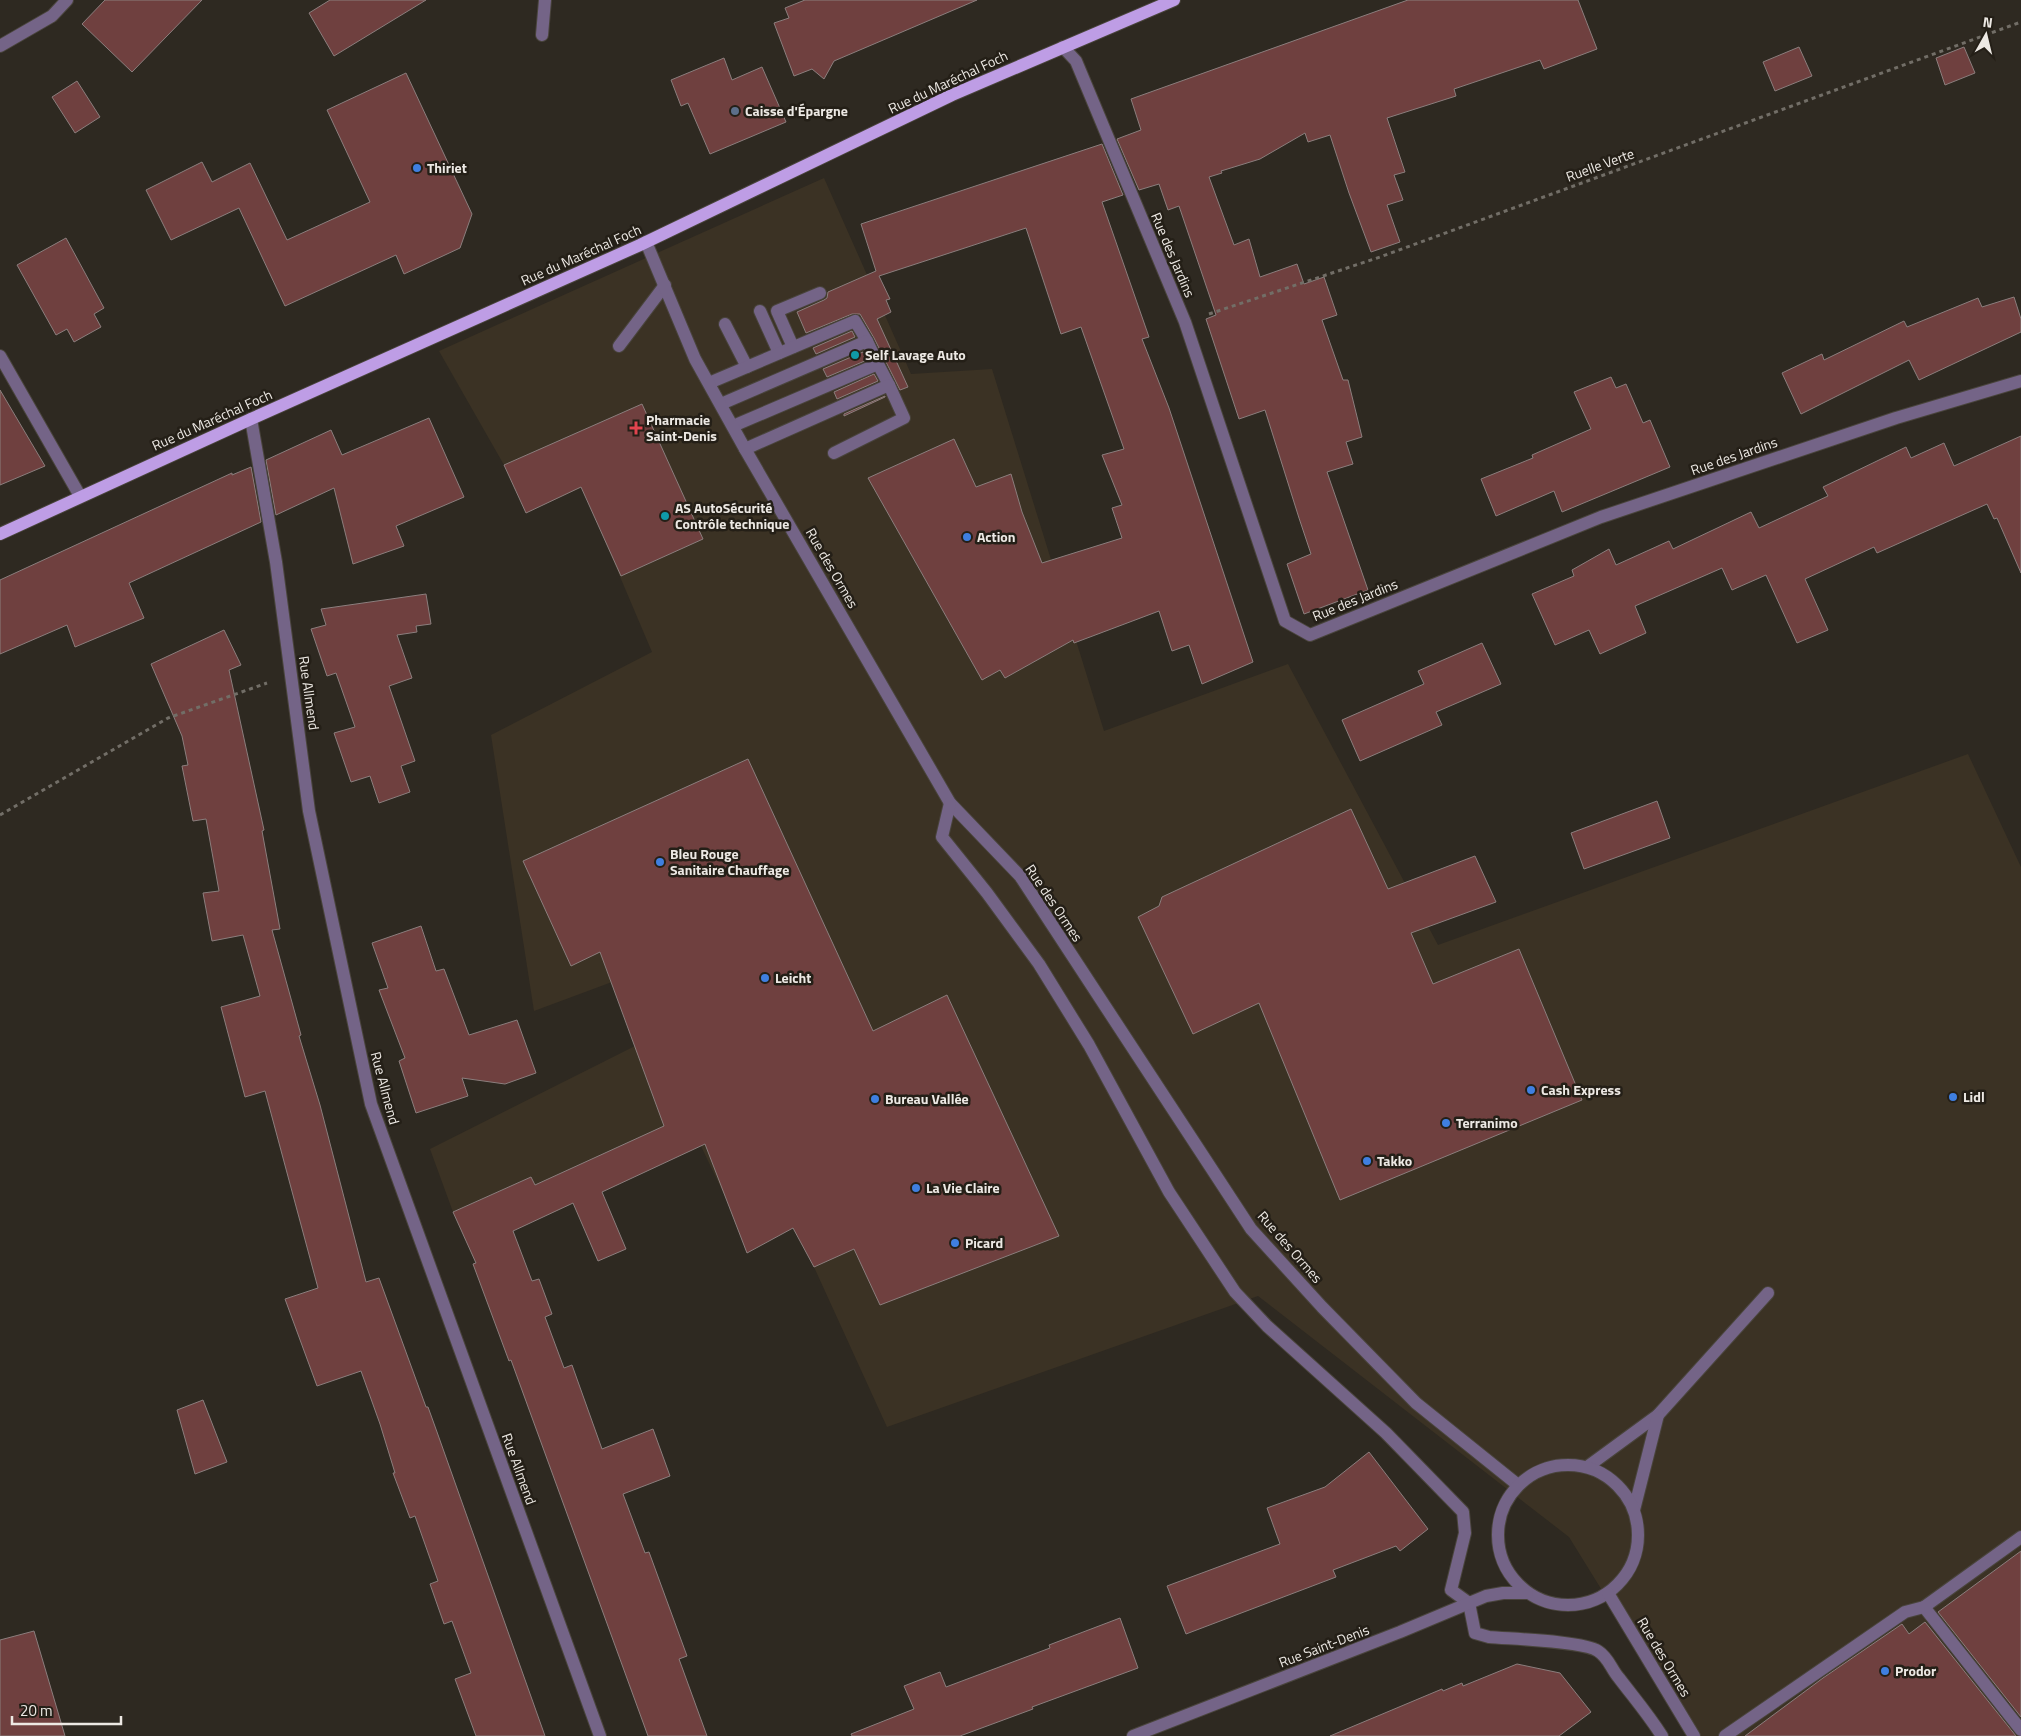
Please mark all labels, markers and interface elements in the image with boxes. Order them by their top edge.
north arrow [1961,10,2011,60]
text: N [1982,11,1994,33]
street label: Rue du Maréchal Foch [885,45,1011,118]
place label: Caisse d'Épargne [745,100,848,121]
marker: Caisse d'Épargne [729,105,741,117]
street label: Ruelle Verte [1563,142,1637,187]
place label: Thiriet [427,157,467,178]
marker: Thiriet [411,162,423,174]
street label: Rue des Jardins [1146,209,1201,301]
street label: Rue du Maréchal Foch [517,219,644,291]
place label: Self Lavage Auto [865,344,966,365]
marker: Self Lavage Auto [849,349,861,361]
street label: Rue du Maréchal Foch [148,384,275,456]
place label: Pharmacie Saint-Denis [646,409,717,446]
marker: Pharmacie Saint-Denis [630,422,642,434]
street label: Rue des Jardins [1688,431,1780,480]
place label: AS AutoSécurité Contrôle technique [675,497,790,534]
marker: AS AutoSécurité Contrôle technique [659,510,671,522]
street label: Rue des Ormes [801,524,864,612]
place label: Action [977,526,1016,547]
marker: Action [961,531,973,543]
street label: Rue des Jardins [1309,573,1401,626]
street label: Rue Allmend [294,654,325,731]
place label: Bleu Rouge Sanitaire Chauffage [670,843,789,880]
marker: Bleu Rouge Sanitaire Chauffage [654,856,666,868]
street label: Rue des Ormes [1021,860,1088,946]
place label: Leicht [775,967,811,988]
marker: Leicht [759,972,771,984]
street label: Rue Allmend [366,1049,405,1127]
place label: Cash Express [1541,1079,1621,1100]
marker: Cash Express [1525,1084,1537,1096]
place label: Lidl [1963,1086,1985,1107]
place label: Bureau Vallée [885,1088,969,1109]
marker: Lidl [1947,1091,1959,1103]
marker: Bureau Vallée [869,1093,881,1105]
place label: Terranimo [1456,1112,1518,1133]
marker: Terranimo [1440,1117,1452,1129]
place label: Takko [1377,1150,1412,1171]
marker: Takko [1361,1155,1373,1167]
place label: La Vie Claire [926,1177,1000,1198]
marker: La Vie Claire [910,1182,922,1194]
street label: Rue des Ormes [1253,1206,1328,1287]
place label: Picard [965,1232,1003,1253]
marker: Picard [949,1237,961,1249]
street label: Rue Allmend [497,1430,542,1508]
street label: Rue des Ormes [1632,1613,1697,1701]
street label: Rue Saint-Denis [1276,1619,1372,1672]
place label: Prodor [1895,1660,1936,1681]
marker: Prodor [1879,1665,1891,1677]
scale bar [12,1694,121,1726]
text: 20 m [20,1699,53,1722]

